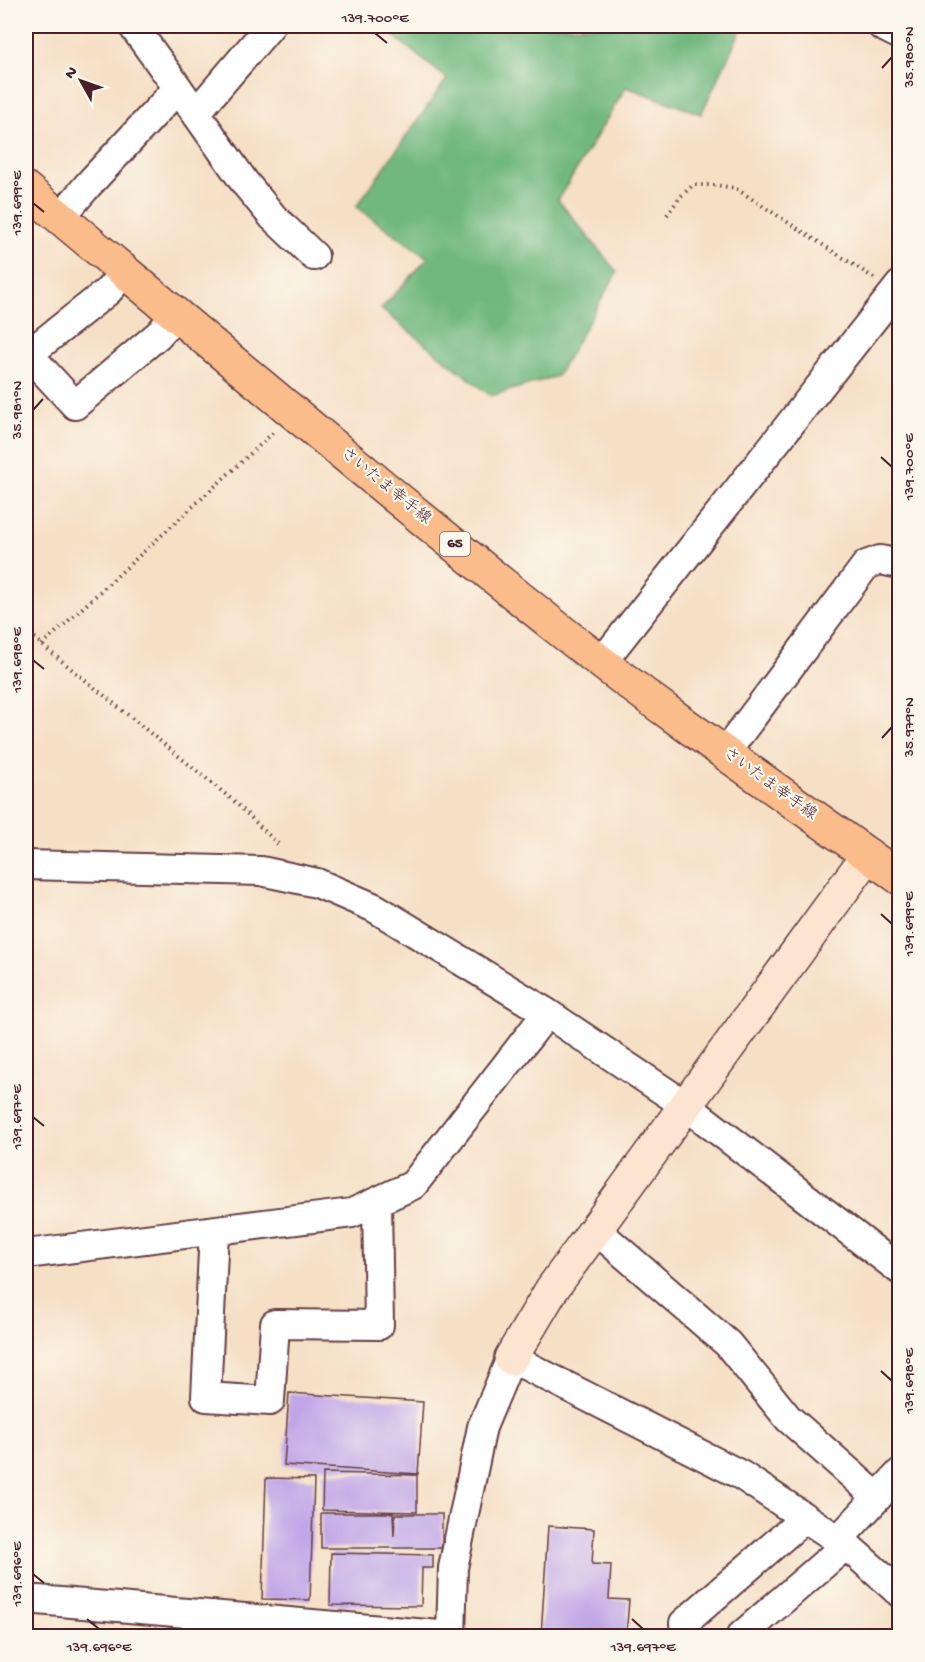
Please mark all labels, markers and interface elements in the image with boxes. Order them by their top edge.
text: 139.700°E [340,10,409,28]
text: 35.980°N [901,26,919,89]
north arrow [51,51,111,111]
text: N [62,63,83,84]
text: 139.699°E [9,170,27,236]
text: 35.981°N [9,380,27,440]
text: 139.700°E [901,433,919,502]
street label: さいたま幸手線 [336,443,436,529]
road number: 65 [440,532,470,556]
text: 139.698°E [9,627,27,694]
text: 35.979°N [901,697,919,758]
street label: さいたま幸手線 [718,743,821,825]
text: 139.699°E [901,891,919,957]
text: 139.697°E [9,1084,27,1151]
text: 139.698°E [901,1348,919,1415]
text: 139.696°E [9,1541,27,1607]
text: 139.696°E [66,1639,132,1657]
text: 139.697°E [609,1639,676,1657]

